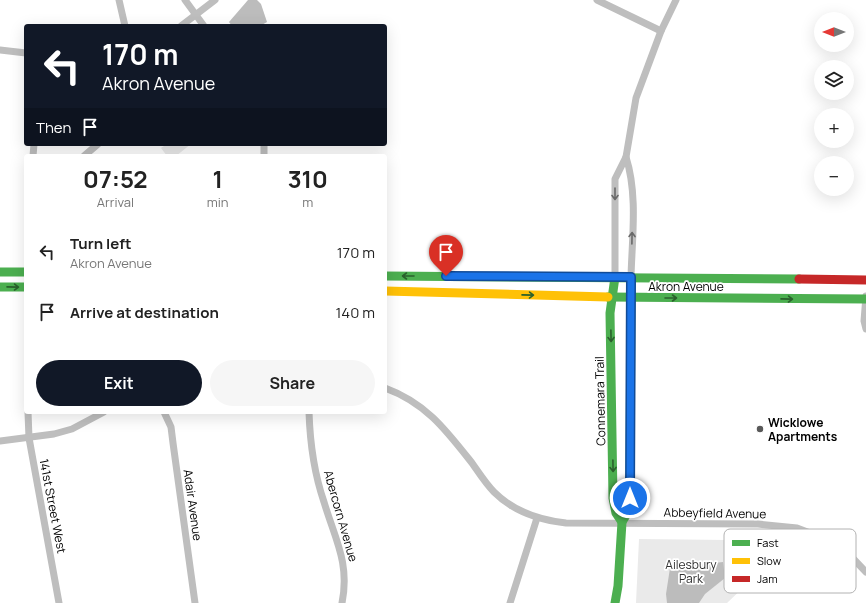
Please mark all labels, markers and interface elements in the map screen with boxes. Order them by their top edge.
north arrow [814,12,854,52]
map controls [814,12,854,196]
text: 170 m [102,35,178,73]
icon: left [36,40,88,92]
button: layers [814,60,854,100]
text: Akron Avenue [102,71,215,95]
button: + [814,108,854,148]
icon: arrive [79,116,101,138]
text: Then [36,117,71,138]
button: − [814,156,854,196]
text: 07:52 [83,162,148,195]
text: 1 [212,162,223,195]
text: 310 [288,162,328,195]
one-way arrow [611,187,619,200]
text: Arrival [97,193,134,211]
text: min [207,193,229,211]
text: m [302,193,313,211]
one-way arrow [628,232,636,245]
text: Turn left [70,233,132,254]
pin [429,235,463,276]
icon: left [36,241,58,263]
icon: arrive [435,241,457,263]
text: 170 m [337,242,375,263]
text: Akron Avenue [70,254,152,272]
one-way arrow [402,272,415,280]
street label: Akron Avenue [648,278,724,295]
one-way arrow [6,283,19,291]
one-way arrow [521,291,534,298]
one-way arrow [664,294,677,302]
one-way arrow [780,295,793,302]
icon: arrive [36,301,58,323]
text: Arrive at destination [70,302,219,323]
text: 140 m [335,302,375,323]
one-way arrow [607,329,615,342]
street label: Connemara Trail [591,356,609,446]
button: Exit [36,360,202,406]
button: Share [210,360,375,406]
place label: Wicklowe Apartments [768,414,838,445]
marker: Wicklowe Apartments [755,424,765,434]
street label: 141st Street West [35,457,71,555]
one-way arrow [609,459,617,472]
street label: Adair Avenue [180,468,206,542]
street label: Abercorn Avenue [320,468,362,564]
position arrow [609,477,651,519]
street label: Abbeyfield Avenue [664,504,766,522]
legend [724,529,856,593]
text: Fast [757,535,779,550]
text: Slow [757,553,782,568]
park label: Ailesbury Park [665,556,717,587]
text: Jam [757,571,778,586]

